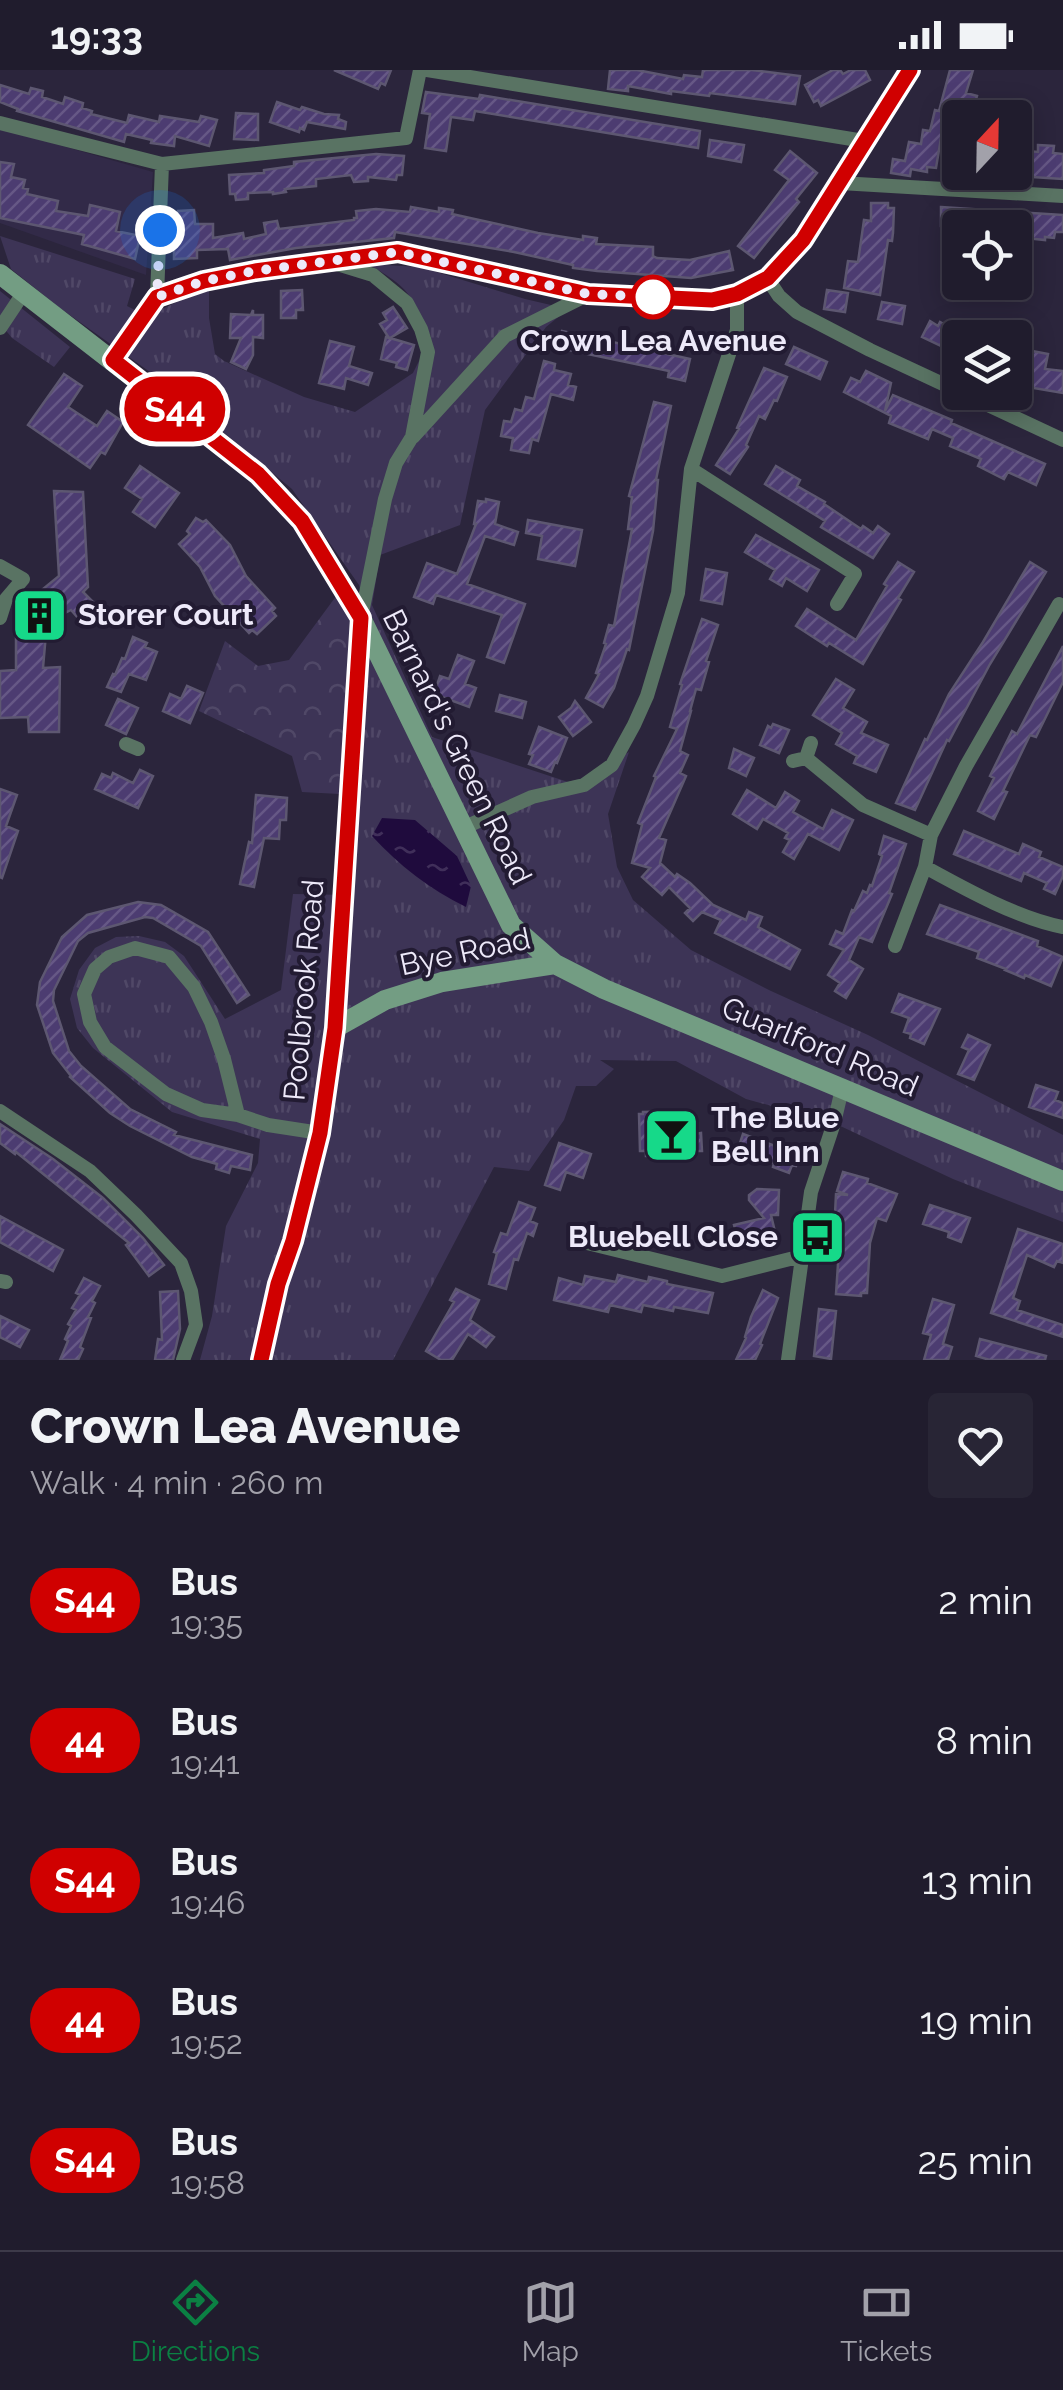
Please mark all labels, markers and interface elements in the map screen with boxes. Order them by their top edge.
text: 19:33 [50,13,143,58]
north arrow [942,100,1032,190]
map controls [942,100,1032,410]
your location [135,205,185,255]
button: locate [942,210,1032,300]
marker: Crown Lea Avenue [632,276,674,318]
button: layers [942,320,1032,410]
place label: Crown Lea Avenue [520,323,786,358]
line badge: S44 [118,376,232,442]
text: S44 [144,389,206,430]
building icon: Storer Court [9,585,69,645]
place label: Storer Court [78,597,254,632]
street label: Barnard's Green Road [376,604,539,890]
street label: Poolbrook Road [276,878,331,1102]
street label: Bye Road [396,921,533,982]
street label: Guarlford Road [717,989,924,1104]
place label: The Blue Bell Inn [711,1100,839,1169]
bar icon: The Blue Bell Inn [642,1105,702,1165]
bus stop icon: Bluebell Close [787,1207,847,1267]
place label: Bluebell Close [568,1219,778,1254]
button: heart [928,1393,1033,1498]
text: Crown Lea Avenue [30,1398,461,1454]
text: Walk · 4 min · 260 m [30,1464,323,1501]
text: Bus [170,1559,238,1604]
text: 2 min [938,1578,1033,1623]
text: S44 [54,1580,116,1621]
text: 19:35 [170,1604,243,1641]
text: Bus [170,1699,238,1744]
text: 8 min [935,1718,1033,1763]
text: 44 [65,1720,105,1761]
text: 19:41 [170,1744,240,1781]
text: Bus [170,1839,238,1884]
text: 13 min [921,1858,1033,1903]
text: S44 [54,1860,116,1901]
text: 19:46 [170,1884,245,1921]
text: Bus [170,1979,238,2024]
text: 19 min [919,1998,1033,2043]
text: 44 [65,2000,105,2041]
text: 19:52 [170,2024,243,2061]
text: Bus [170,2119,238,2164]
text: 25 min [917,2138,1033,2183]
text: S44 [54,2140,116,2181]
text: 19:58 [170,2164,245,2201]
tab: Directions [131,2275,260,2368]
tab: Map [522,2275,579,2368]
tab: Tickets [840,2275,932,2368]

